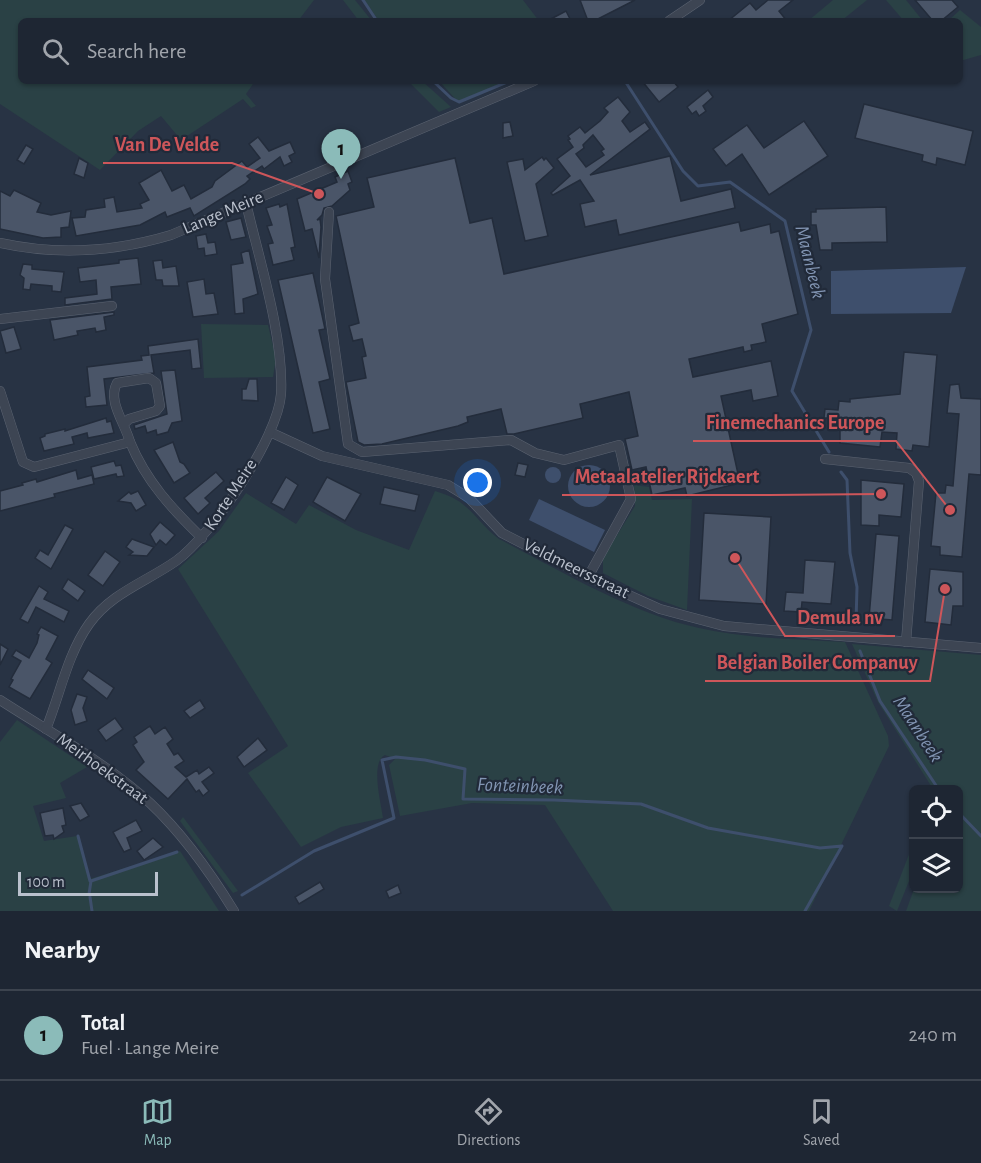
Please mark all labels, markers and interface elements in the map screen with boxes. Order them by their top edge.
search box [18,18,963,84]
icon: search [39,35,72,68]
text: Search here [87,40,186,62]
callout: Van De Velde [103,125,232,163]
pin: 1 [322,130,360,179]
text: Van De Velde [115,135,219,155]
street label: Lange Meire [180,188,266,238]
water label: Maanbeek [791,223,829,301]
callout: Finemechanics Europe [693,403,896,441]
text: Finemechanics Europe [706,413,884,433]
street label: Korte Meire [201,456,261,534]
callout: Metaalatelier Rijckaert [562,457,771,495]
text: Metaalatelier Rijckaert [575,467,760,487]
your location [463,468,492,497]
street label: Veldmeersstraat [520,536,632,602]
callout: Demula nv [785,598,895,636]
text: Demula nv [797,608,883,628]
callout: Belgian Boiler Companuy [705,643,930,681]
text: Belgian Boiler Companuy [716,653,918,673]
water label: Maanbeek [889,692,947,766]
street label: Meirhoekstraat [53,730,151,808]
water label: Fonteinbeek [477,775,563,797]
map controls [909,785,963,893]
button: locate [909,785,963,839]
button: layers [909,839,963,893]
scale bar [18,869,158,896]
text: 100 m [27,874,65,890]
text: Nearby [24,937,100,963]
text: Total [81,1012,125,1034]
text: 1 [40,1025,47,1045]
text: 240 m [908,1025,957,1045]
text: Fuel · Lange Meire [81,1038,219,1058]
tab: Map [141,1095,174,1150]
tab: Directions [457,1095,521,1150]
tab: Saved [803,1095,840,1150]

